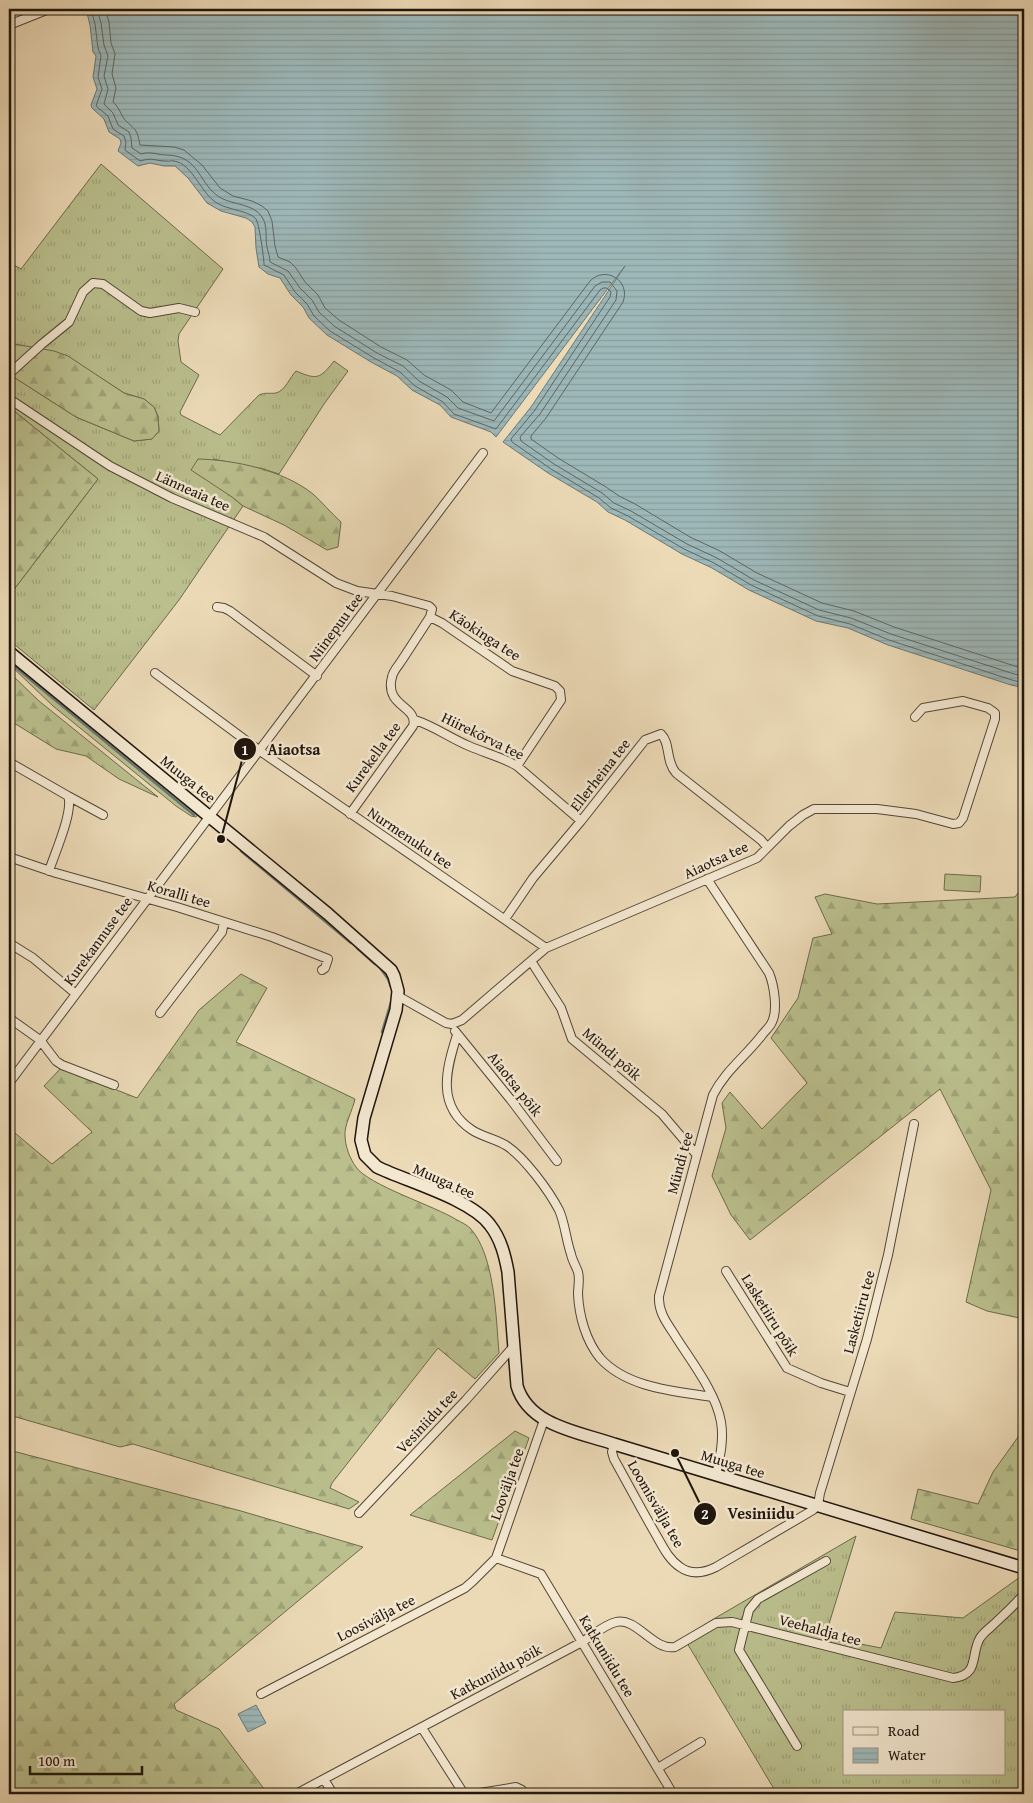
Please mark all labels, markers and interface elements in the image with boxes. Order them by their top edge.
street label: Länneaia tee [153,465,234,516]
street label: Niinepuu tee [303,588,368,666]
street label: Käokinga tee [446,604,525,665]
street label: Hiirekõrva tee [438,706,528,765]
street label: Kurekella tee [340,717,405,796]
callout: Aiaotsa [232,734,330,765]
street label: Ellerheina tee [565,734,635,815]
text: Aiaotsa [267,737,321,761]
text: 1 [241,739,249,760]
street label: Muuga tee [156,750,220,807]
street label: Nurmenuku tee [364,801,457,874]
street label: Aiaotsa tee [680,835,752,884]
street label: Koralli tee [145,874,213,913]
street label: Kurekannuse tee [58,892,137,989]
street label: Mündi põik [578,1022,647,1085]
street label: Aiaotsa põik [483,1047,548,1121]
street label: Mündi tee [661,1129,698,1196]
street label: Muuga tee [410,1158,479,1204]
street label: Lasketiiru tee [837,1268,880,1356]
street label: Lasketiiru põik [737,1269,804,1360]
street label: Vesiniidu tee [391,1384,462,1458]
street label: Muuga tee [699,1444,768,1483]
street label: Loovälja tee [484,1445,529,1523]
street label: Loomisvälja tee [623,1456,690,1551]
callout: Vesiniidu [693,1498,805,1529]
text: Vesiniidu [727,1501,795,1525]
text: 2 [701,1503,709,1524]
street label: Loosivälja tee [333,1589,419,1646]
street label: Veehaldja tee [777,1608,864,1651]
street label: Katkuniidu tee [575,1611,640,1701]
street label: Katkuniidu põik [446,1638,546,1705]
legend [843,1710,1006,1776]
text: Road [888,1720,919,1741]
scale bar [30,1743,142,1775]
text: Water [888,1744,926,1765]
text: 100 m [38,1750,76,1771]

